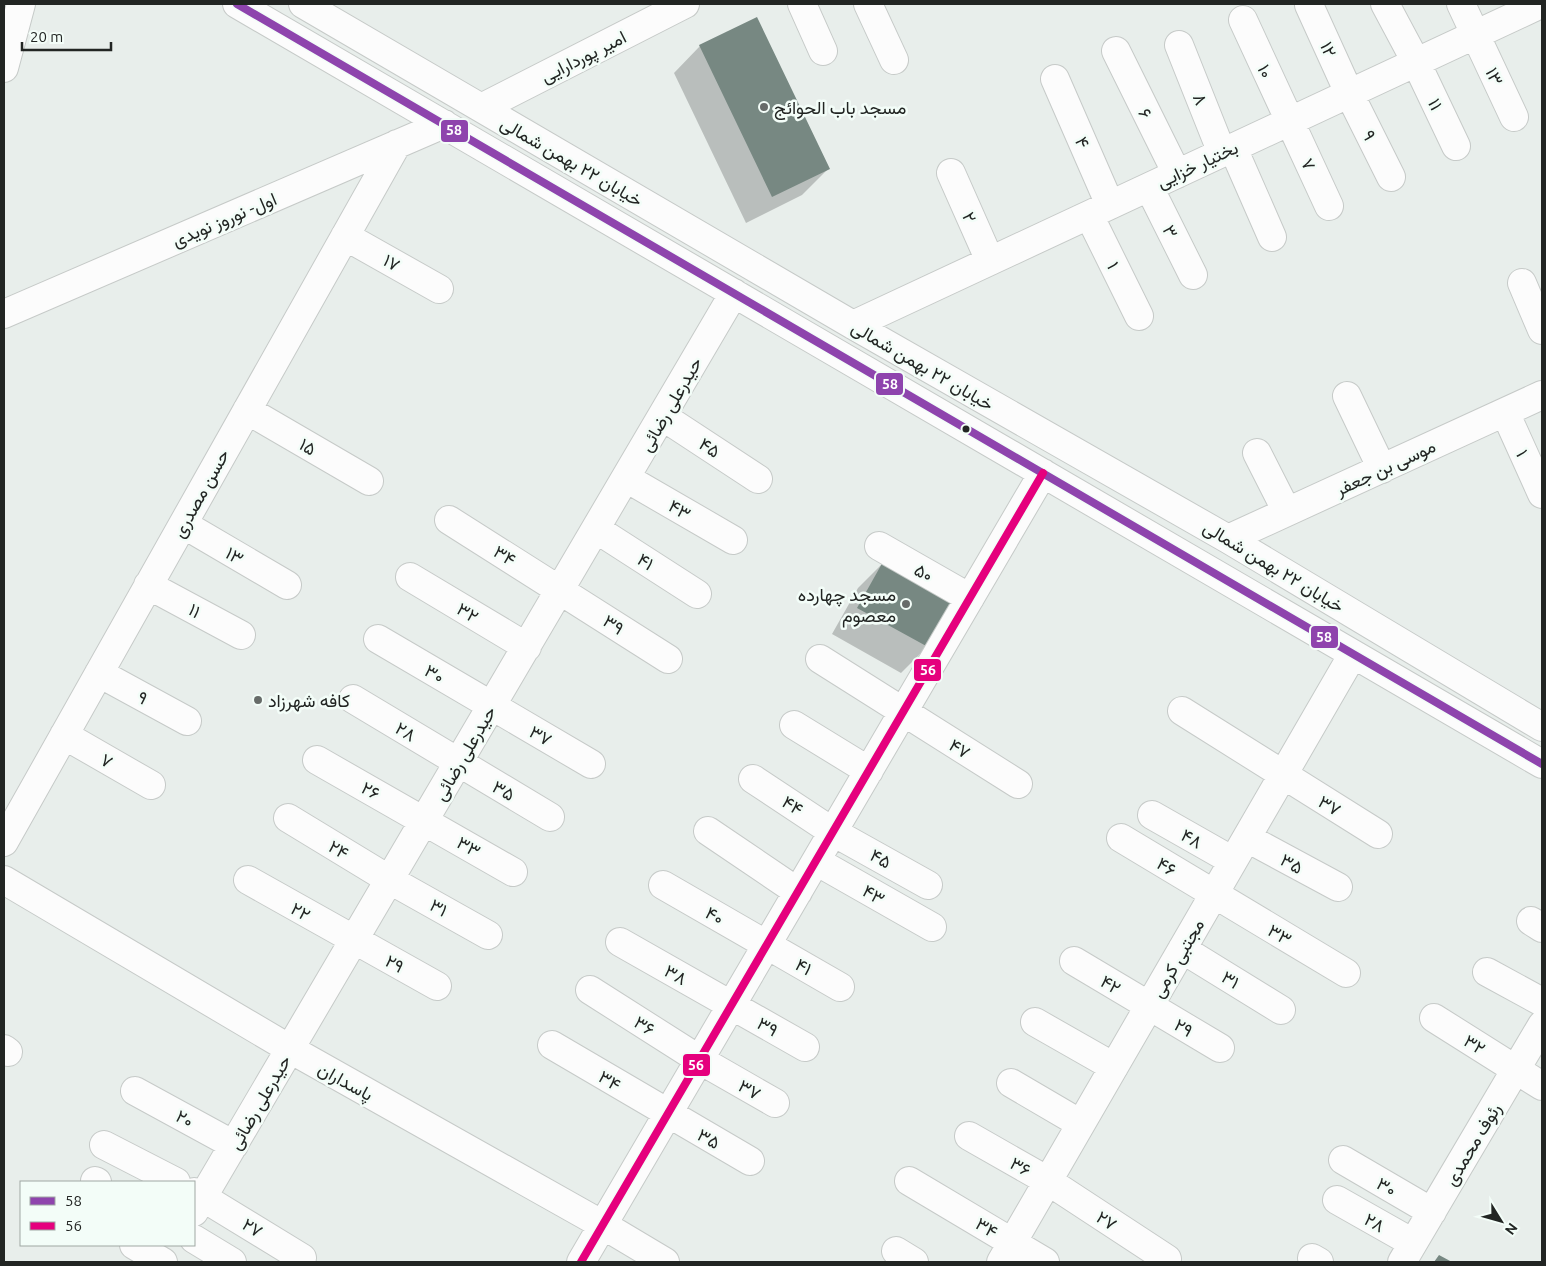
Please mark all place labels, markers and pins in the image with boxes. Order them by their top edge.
place label: مسجد باب الحوائج [774,97,906,120]
marker: مسجد باب الحوائج [758,101,770,113]
unlabelled marker [961,424,971,434]
place label: مسجد چهارده معصوم [798,584,896,628]
marker: مسجد چهارده معصوم [900,598,912,610]
place label: کافه شهرزاد [268,690,350,712]
marker: کافه شهرزاد [252,694,264,706]

